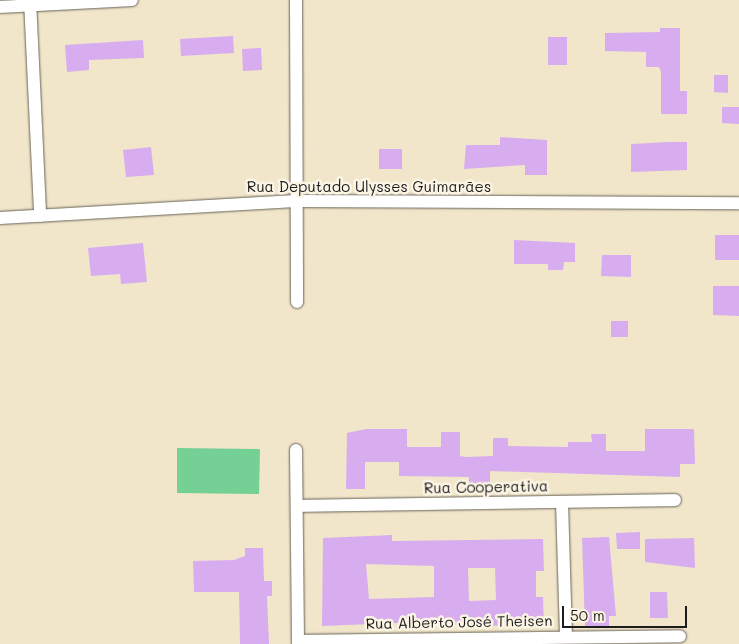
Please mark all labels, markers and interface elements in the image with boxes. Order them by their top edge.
street label: Rua Deputado Ulysses Guimarães [247,178,491,196]
street label: Rua Cooperativa [424,477,548,497]
scale bar [564,596,689,628]
text: 50 m [570,605,605,625]
street label: Rua Alberto José Theisen [365,611,553,633]

